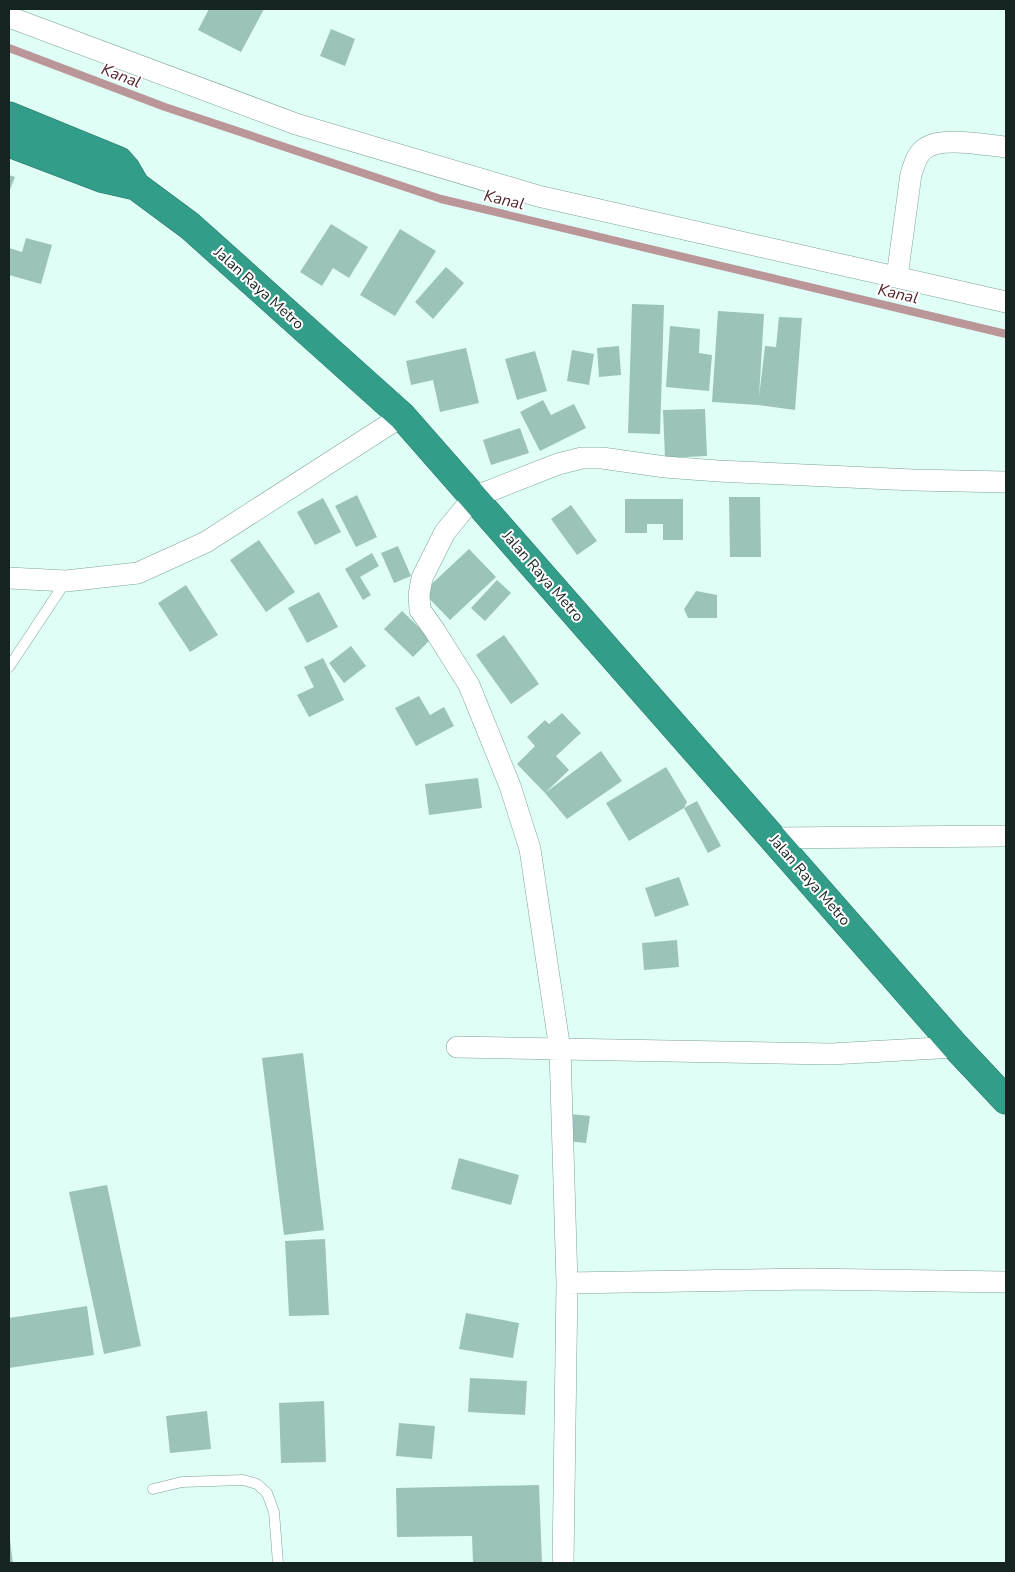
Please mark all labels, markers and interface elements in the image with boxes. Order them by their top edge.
water label: Kanal [98,58,144,94]
water label: Kanal [482,185,527,215]
street label: Jalan Raya Metro [209,242,308,334]
water label: Kanal [876,279,921,309]
street label: Jalan Raya Metro [497,525,588,626]
street label: Jalan Raya Metro [764,829,855,930]

